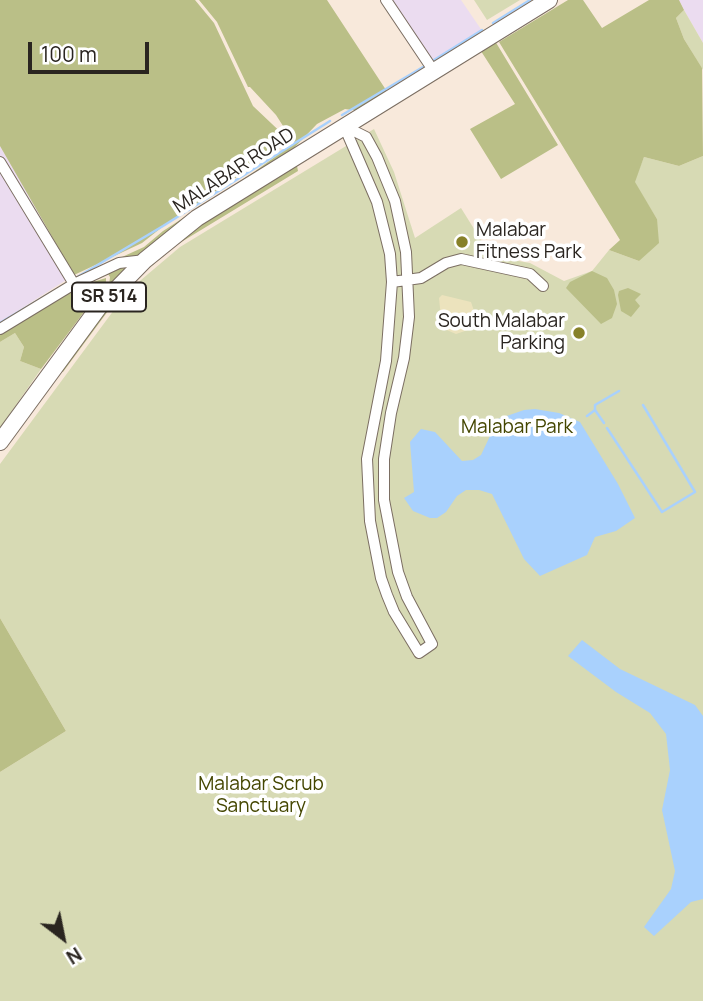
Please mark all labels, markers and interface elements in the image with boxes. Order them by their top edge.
scale bar [32,28,152,72]
text: 100 m [41,40,97,68]
street label: MALABAR ROAD [169,123,299,219]
place label: Malabar Fitness Park [476,220,582,264]
marker: Malabar Fitness Park [454,234,470,250]
road number: SR 514 [72,282,146,312]
place label: South Malabar Parking [438,311,565,355]
marker: South Malabar Parking [571,325,587,341]
park label: Malabar Park [461,417,573,439]
park label: Malabar Scrub Sanctuary [198,774,324,818]
north arrow [28,903,98,973]
text: N [61,941,87,970]

